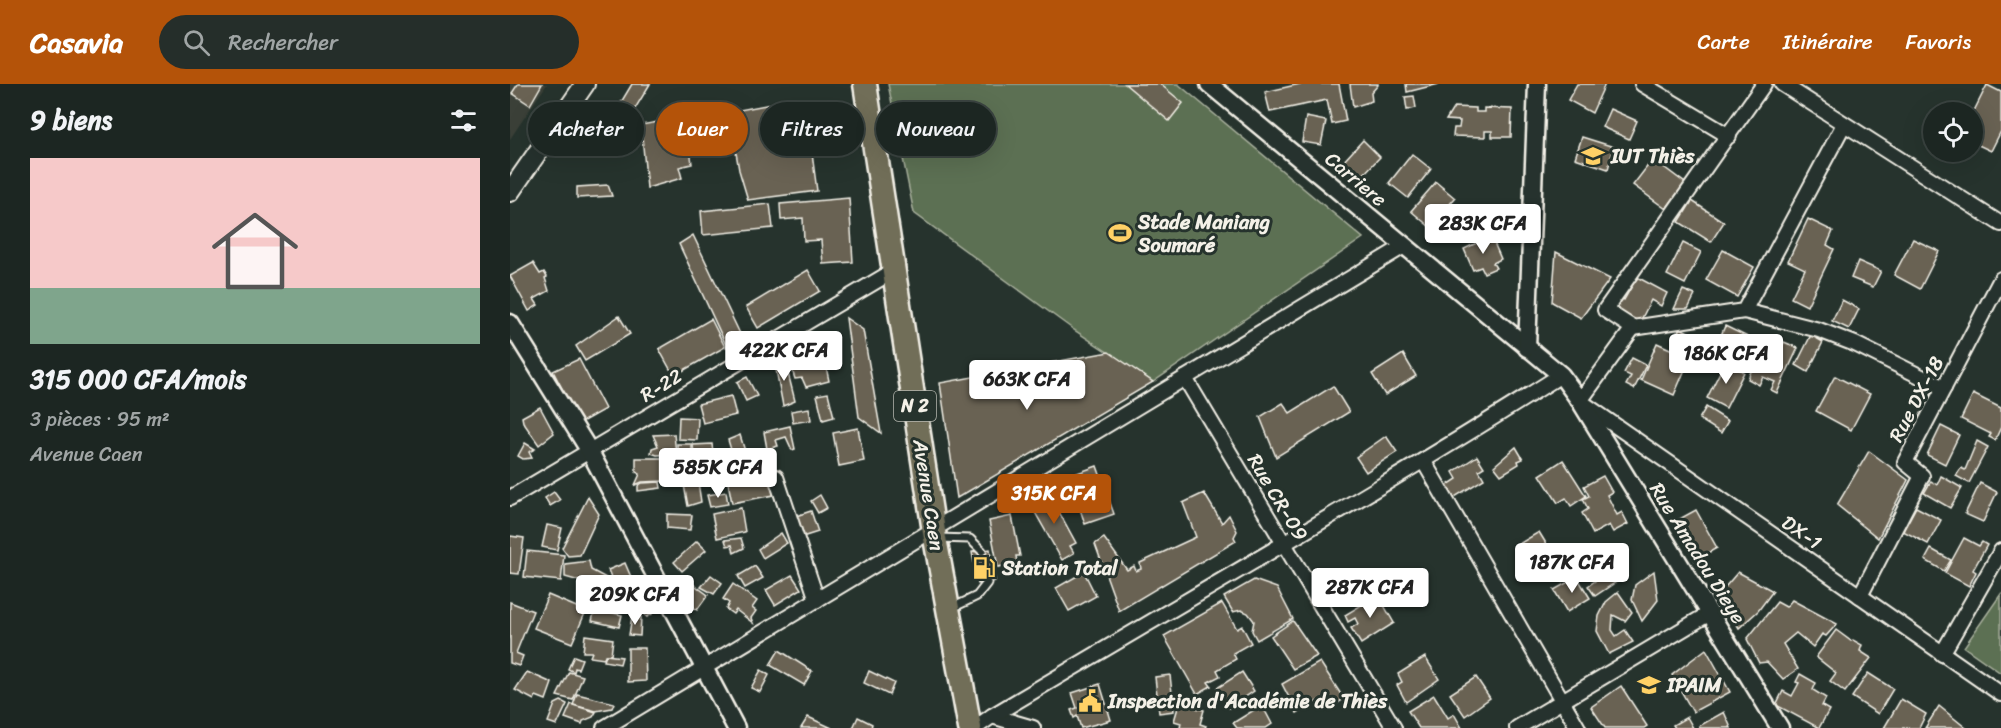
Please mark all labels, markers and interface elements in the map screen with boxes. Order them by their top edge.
search box [159,15,579,69]
text: Casavia [30,18,123,67]
text: Rechercher [228,23,338,62]
text: Carte [1698,23,1750,61]
text: Itinéraire [1783,23,1873,61]
text: Favoris [1906,23,1971,61]
icon: search [180,26,213,59]
text: 9 biens [30,97,112,143]
chip: Acheter [528,102,644,156]
chip: Louer [656,102,748,156]
chip: Filtres [760,102,864,156]
chip: Nouveau [876,102,996,156]
map controls [1923,102,1983,162]
button: locate [1923,102,1983,162]
icon: filters [447,104,480,137]
place label: IUT Thiès [1610,139,1695,174]
street label: Carriere [1317,143,1395,216]
school or university icon: IUT Thiès [1580,143,1606,169]
icon: home [201,197,309,305]
pin: 283K CFA [1421,204,1545,255]
place label: Stade Maniang Soumaré [1137,205,1270,263]
text: 283K CFA [1439,206,1527,241]
sports icon: Stade Maniang Soumaré [1107,220,1133,246]
pin: 422K CFA [722,331,846,382]
text: 422K CFA [739,333,829,368]
pin: 186K CFA [1664,334,1788,385]
text: 186K CFA [1683,336,1769,371]
street label: Rue DX-18 [1879,350,1954,449]
text: 315 000 CFA/mois [30,356,247,402]
street label: R-22 [633,359,690,412]
pin: 663K CFA [965,360,1089,411]
text: 663K CFA [983,362,1071,397]
road number: N 2 [894,391,936,421]
text: 3 pièces · 95 m² [30,402,170,437]
street label: Avenue Caen [902,436,955,554]
text: Avenue Caen [30,437,143,472]
street label: Rue CR-09 [1238,447,1318,548]
pin: 585K CFA [656,448,780,499]
text: 585K CFA [673,450,763,485]
pin: 315K CFA [992,474,1116,525]
street label: Rue Amadou Dieye [1640,475,1755,631]
text: 315K CFA [1011,476,1097,511]
street label: DX-1 [1774,506,1829,559]
pin: 187K CFA [1510,543,1634,594]
text: 187K CFA [1529,545,1615,580]
place label: Station Total [1001,551,1119,586]
fuel station icon: Station Total [971,555,997,581]
pin: 287K CFA [1308,568,1432,619]
text: 287K CFA [1326,570,1414,605]
pin: 209K CFA [573,575,697,626]
text: 209K CFA [590,577,680,612]
place label: IPAIM [1666,668,1722,703]
school or university icon: IPAIM [1636,672,1662,698]
place label: Inspection d'Académie de Thiès [1107,684,1388,719]
public building icon: Inspection d'Académie de Thiès [1077,688,1103,714]

